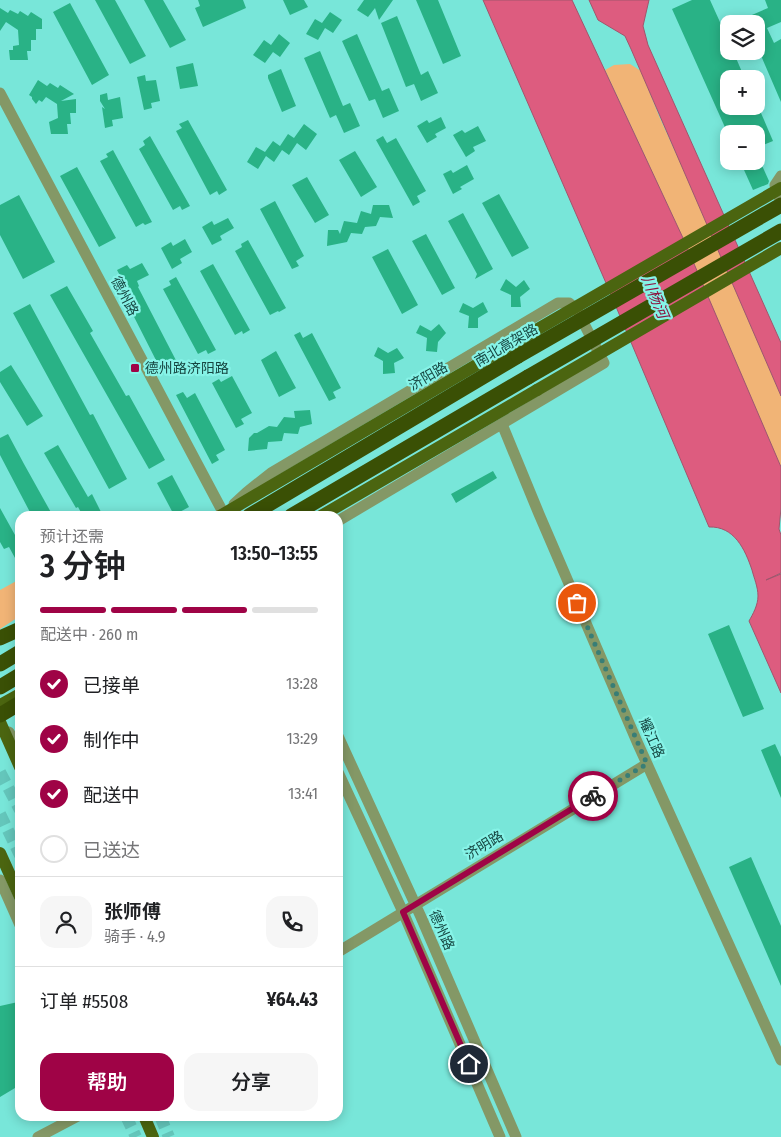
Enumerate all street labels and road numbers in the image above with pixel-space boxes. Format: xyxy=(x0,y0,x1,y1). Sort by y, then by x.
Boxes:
street label: 德州路 xyxy=(107,274,142,319)
street label: 南北高架路 xyxy=(472,321,541,370)
street label: 济阳路 xyxy=(406,359,451,394)
street label: 耀江路 xyxy=(635,716,668,761)
street label: 济明路 xyxy=(462,827,507,864)
street label: 德州路 xyxy=(425,908,458,953)

